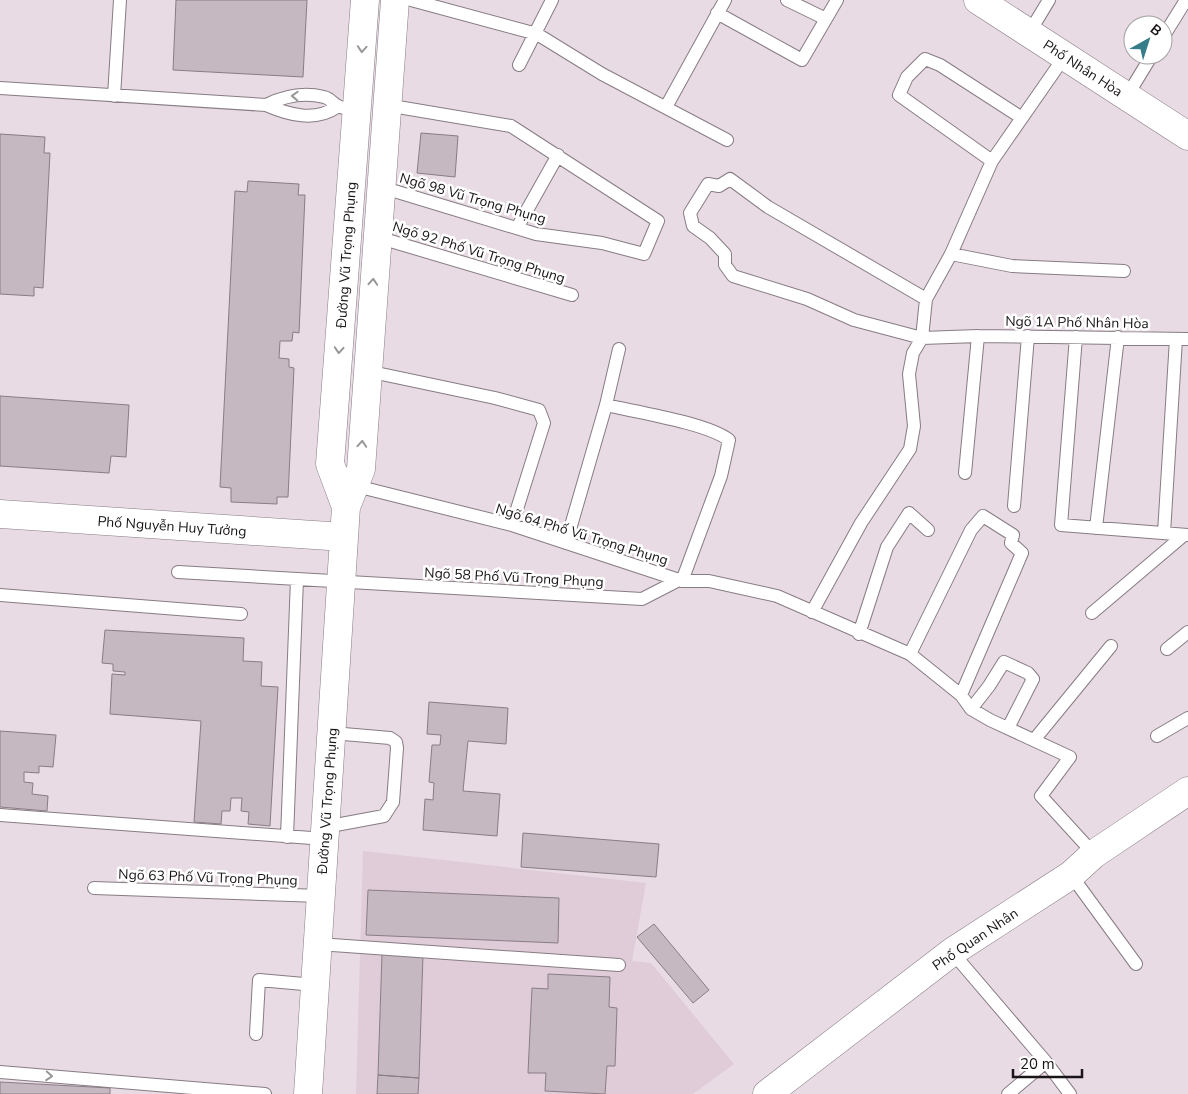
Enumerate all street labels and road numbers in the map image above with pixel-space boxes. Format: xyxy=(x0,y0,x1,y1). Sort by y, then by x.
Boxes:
street label: Phố Nhân Hòa xyxy=(1039,36,1126,101)
street label: Ngõ 98 Vũ Trọng Phụng xyxy=(397,168,548,228)
street label: Đường Vũ Trọng Phụng xyxy=(332,181,361,330)
street label: Ngõ 92 Phố Vũ Trọng Phụng xyxy=(390,217,568,288)
street label: Ngõ 1A Phố Nhân Hòa xyxy=(1005,312,1149,333)
street label: Ngõ 64 Phố Vũ Trọng Phụng xyxy=(493,499,671,570)
street label: Phố Nguyễn Huy Tưởng xyxy=(97,512,247,541)
street label: Ngõ 58 Phố Vũ Trọng Phụng xyxy=(424,563,604,592)
street label: Đường Vũ Trọng Phụng xyxy=(313,727,342,876)
street label: Ngõ 63 Phố Vũ Trọng Phụng xyxy=(118,865,298,890)
street label: Phố Quan Nhân xyxy=(929,904,1022,975)

